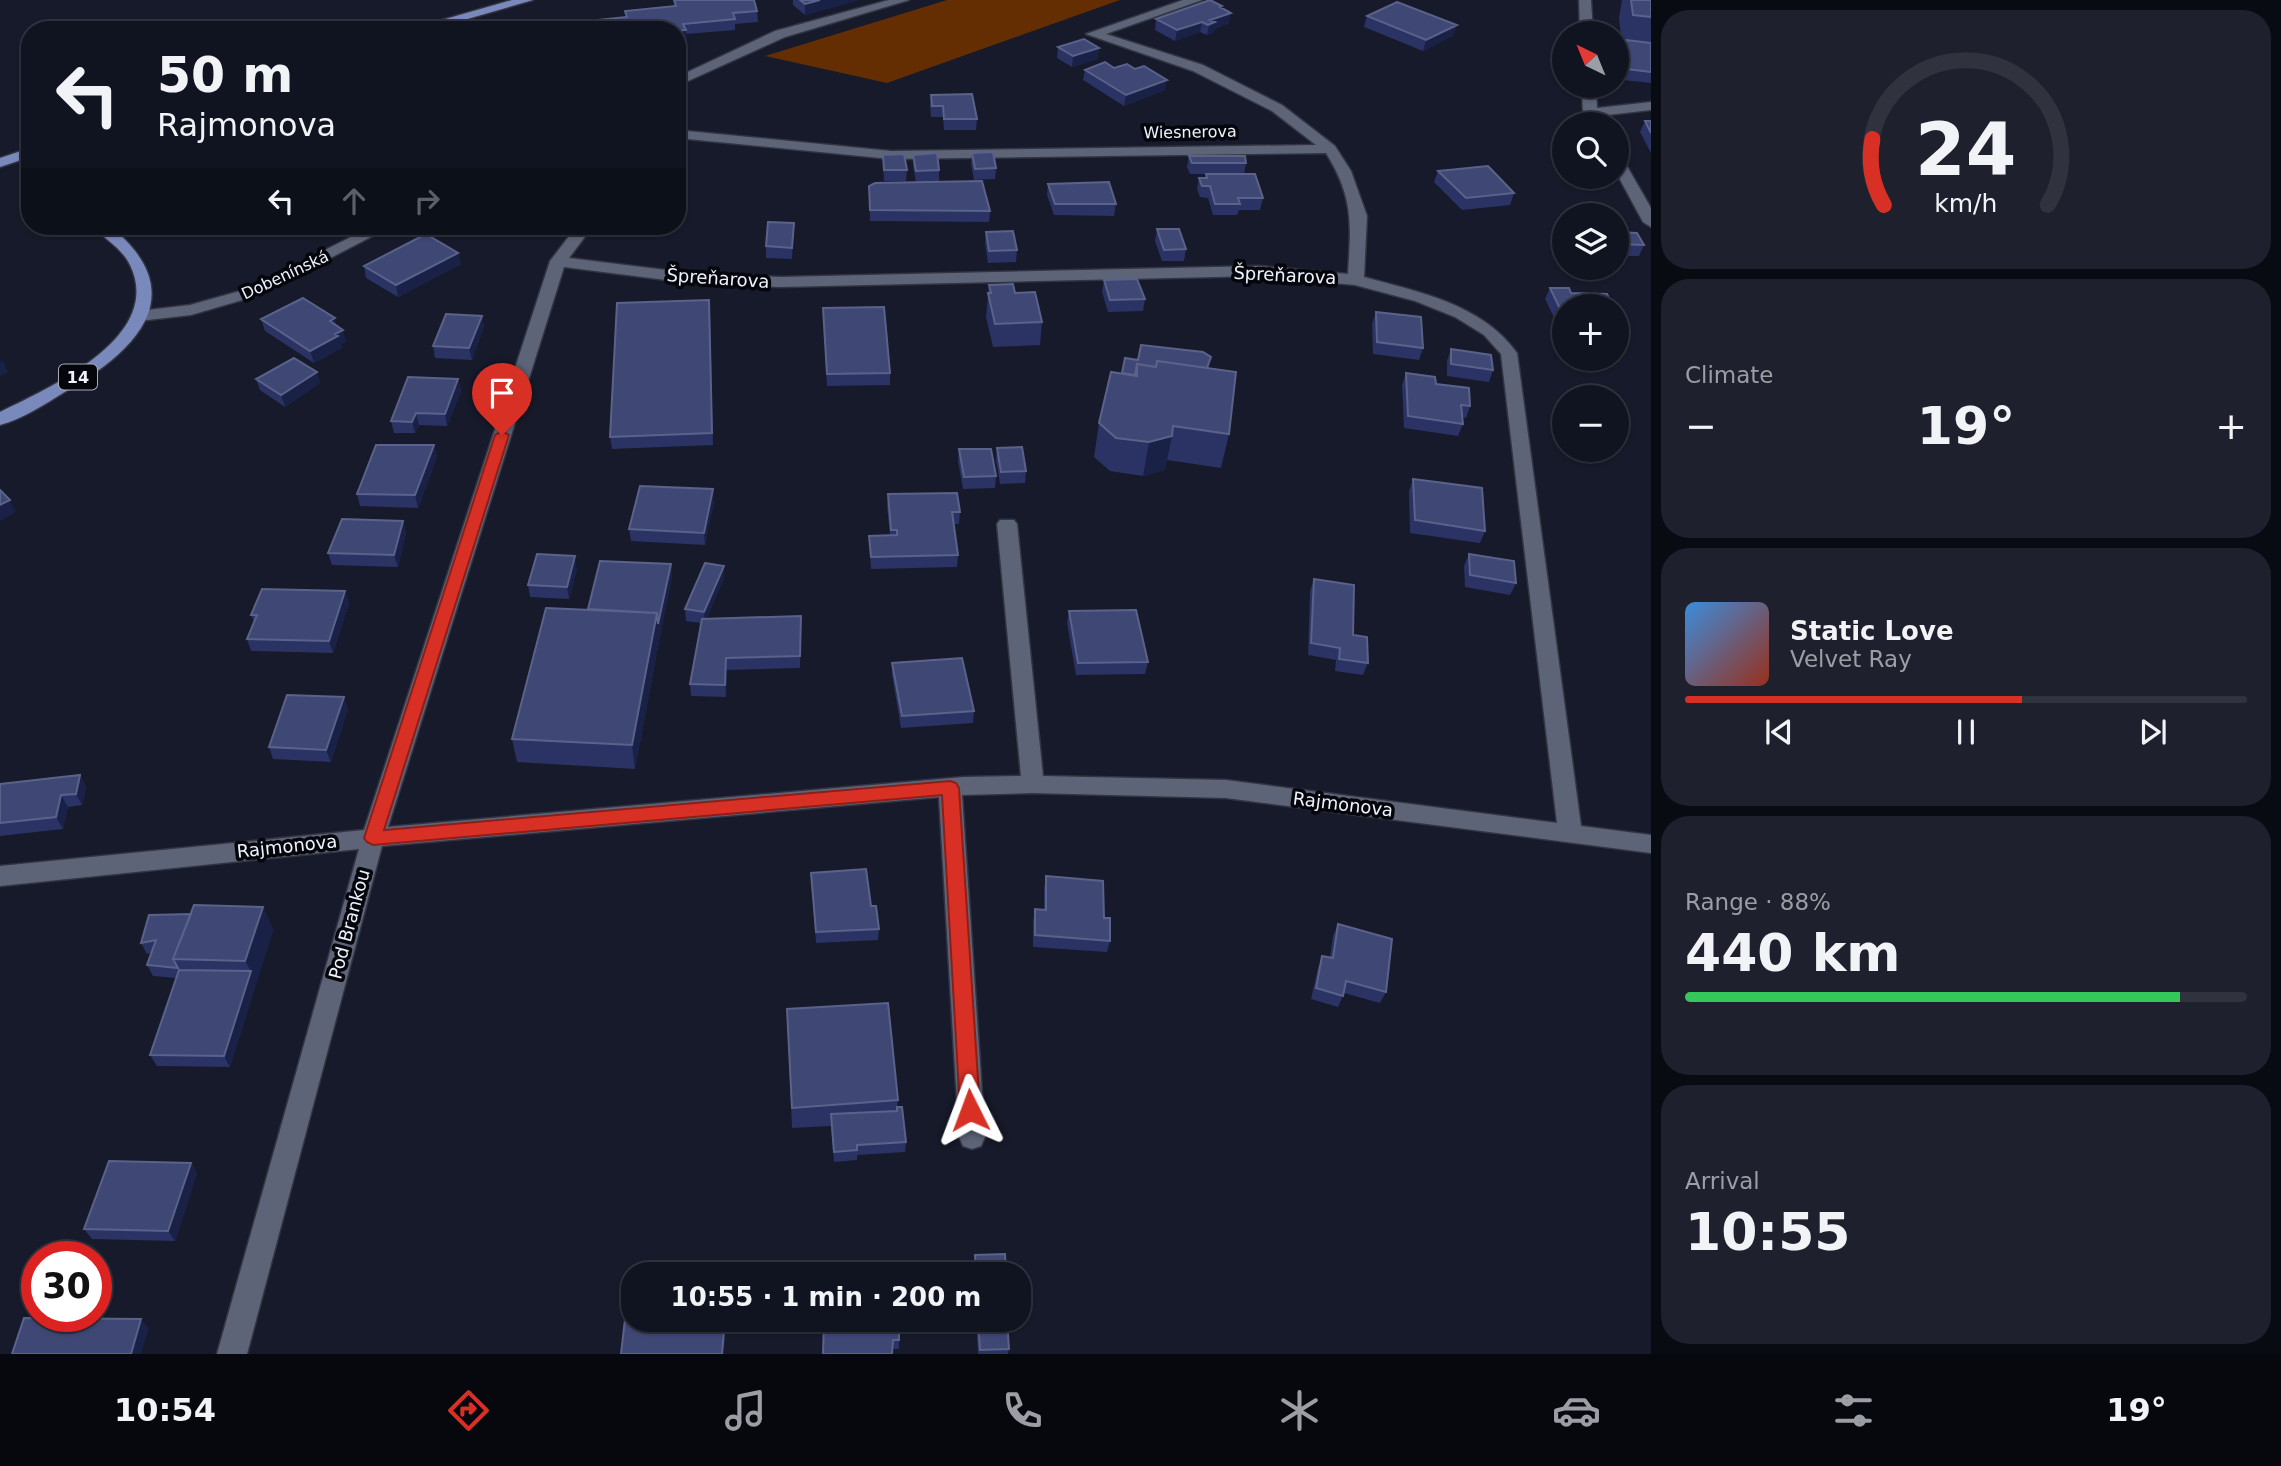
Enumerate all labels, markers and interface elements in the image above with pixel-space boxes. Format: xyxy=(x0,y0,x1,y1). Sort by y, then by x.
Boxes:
north arrow xyxy=(1552,21,1629,98)
map controls xyxy=(1552,21,1629,462)
text: 50 m xyxy=(157,47,293,104)
icon: left xyxy=(42,49,133,140)
text: Rajmonova xyxy=(157,106,336,144)
text: 24 xyxy=(1915,108,2017,193)
button: search xyxy=(1552,112,1629,189)
street label: Wiesnerova xyxy=(1143,122,1237,142)
icon: left xyxy=(262,182,300,220)
icon: ahead xyxy=(335,182,373,220)
icon: right xyxy=(408,182,446,220)
text: km/h xyxy=(1934,189,1998,218)
button: layers xyxy=(1552,203,1629,280)
street label: Dobenínská xyxy=(238,247,332,303)
street label: Špreňarova xyxy=(1233,262,1337,288)
street label: Špreňarova xyxy=(666,264,770,292)
button: + xyxy=(1552,294,1629,371)
text: Climate xyxy=(1685,362,1774,388)
pin xyxy=(472,363,532,435)
road number: 14 xyxy=(59,364,97,390)
icon: arrive xyxy=(483,374,521,412)
button: − xyxy=(1552,385,1629,462)
text: 19° xyxy=(1917,396,2015,456)
text: − xyxy=(1685,404,1717,448)
text: + xyxy=(2215,404,2247,448)
text: Static Love xyxy=(1790,616,1954,646)
text: Velvet Ray xyxy=(1790,646,1912,672)
icon: previous xyxy=(1760,713,1798,751)
icon: pause xyxy=(1947,713,1985,751)
icon: next xyxy=(2134,713,2172,751)
street label: Rajmonova xyxy=(1292,787,1394,821)
street label: Rajmonova xyxy=(236,830,338,862)
street label: Pod Brankou xyxy=(324,867,374,981)
text: Range · 88% xyxy=(1685,889,1831,915)
text: 440 km xyxy=(1685,923,1900,983)
position arrow xyxy=(933,1073,1007,1147)
text: Arrival xyxy=(1685,1168,1760,1194)
text: 10:55 xyxy=(1685,1202,1851,1262)
speed limit sign: 30 xyxy=(21,1241,112,1332)
text: 10:55 · 1 min · 200 m xyxy=(671,1282,981,1312)
icon: directions xyxy=(444,1386,493,1435)
icon: music xyxy=(721,1386,770,1435)
icon: phone xyxy=(998,1386,1047,1435)
icon: climate xyxy=(1275,1386,1324,1435)
icon: car xyxy=(1552,1386,1601,1435)
icon: filters xyxy=(1829,1386,1878,1435)
text: 10:54 xyxy=(114,1391,216,1429)
text: 19° xyxy=(2106,1391,2167,1429)

